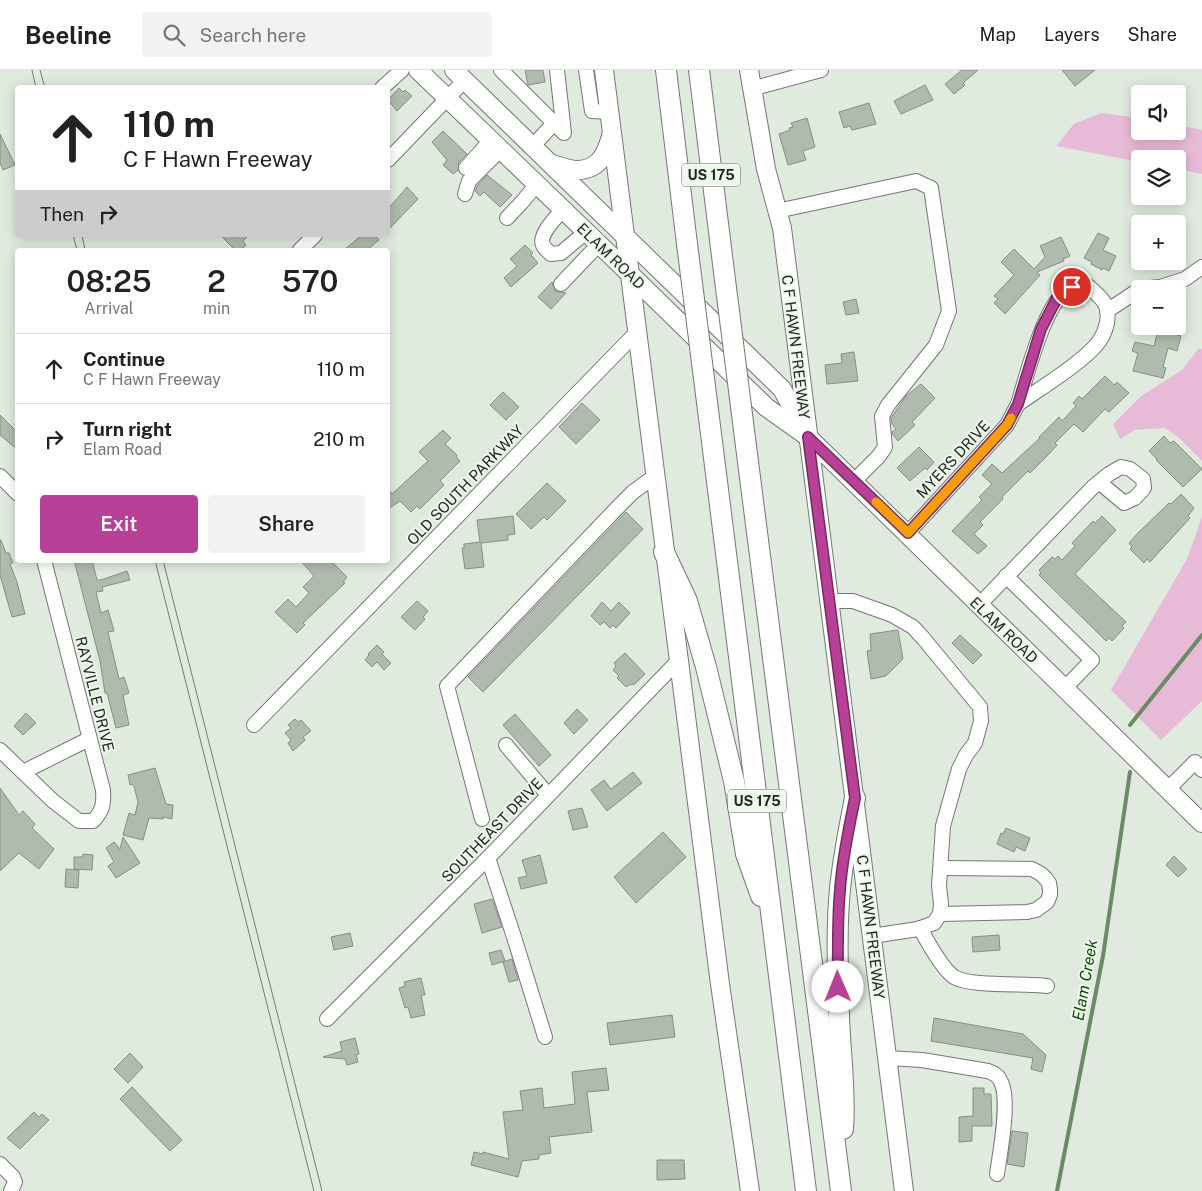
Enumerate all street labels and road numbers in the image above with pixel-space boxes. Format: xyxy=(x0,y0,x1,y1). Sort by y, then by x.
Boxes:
road number: US 175 xyxy=(682,164,740,186)
street label: ELAM ROAD xyxy=(574,220,648,292)
street label: C F HAWN FREEWAY xyxy=(779,274,813,420)
street label: MYERS DRIVE xyxy=(913,417,993,501)
street label: OLD SOUTH PARKWAY xyxy=(403,422,527,548)
street label: ELAM ROAD xyxy=(967,594,1041,666)
street label: RAYVILLE DRIVE xyxy=(72,635,118,753)
street label: SOUTHEAST DRIVE xyxy=(438,775,546,885)
road number: US 175 xyxy=(728,789,786,812)
street label: C F HAWN FREEWAY xyxy=(854,854,888,1000)

